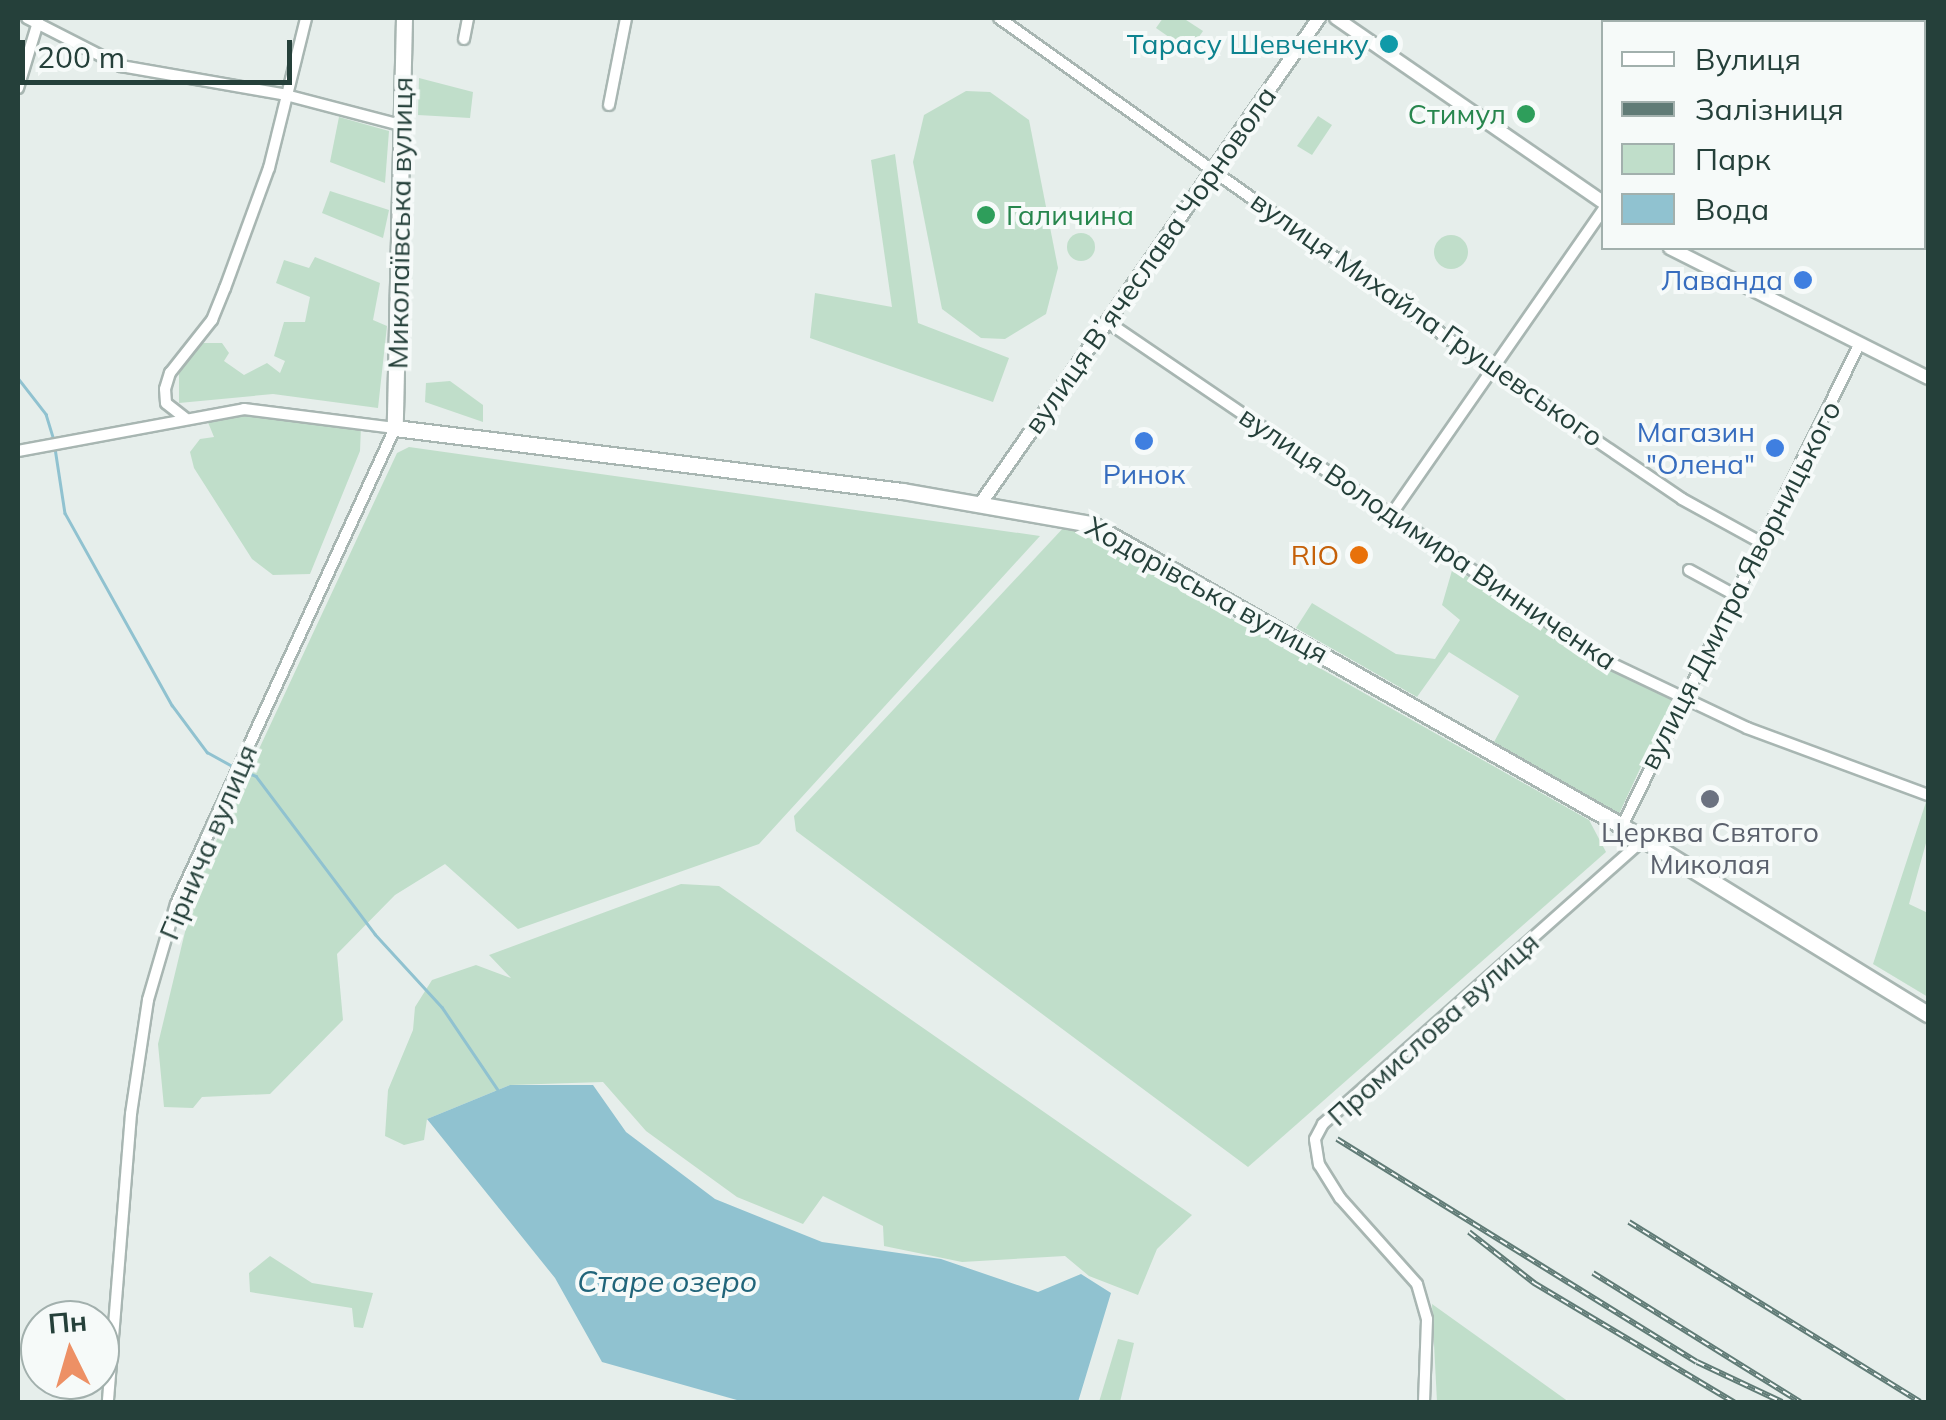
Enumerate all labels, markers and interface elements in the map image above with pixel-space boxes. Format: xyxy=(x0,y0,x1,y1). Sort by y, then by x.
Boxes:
scale bar xyxy=(25,20,298,82)
legend xyxy=(1601,20,1926,250)
place label: Тарасу Шевченку xyxy=(1127,27,1369,61)
marker: Тарасу Шевченку xyxy=(1378,33,1400,55)
text: 200 m xyxy=(37,38,125,76)
text: Вулиця xyxy=(1695,40,1801,78)
street label: Миколаївська вулиця xyxy=(381,77,419,369)
street label: вулиця Вʼячеслава Чорновола xyxy=(1017,80,1283,440)
text: Залізниця xyxy=(1695,90,1844,128)
place label: Стимул xyxy=(1408,97,1506,131)
marker: Стимул xyxy=(1515,103,1537,125)
text: Парк xyxy=(1695,140,1771,178)
street label: вулиця Михайла Грушевського xyxy=(1244,184,1610,454)
text: Вода xyxy=(1695,190,1769,228)
place label: Галичина xyxy=(1006,198,1134,232)
marker: Галичина xyxy=(975,204,997,226)
place label: Лаванда xyxy=(1661,263,1783,297)
marker: Лаванда xyxy=(1792,269,1814,291)
street label: вулиця Дмитра Яворницького xyxy=(1632,395,1848,775)
street label: вулиця Володимира Винниченка xyxy=(1233,399,1623,677)
place label: Магазин "Олена" xyxy=(1637,415,1755,481)
marker: Ринок xyxy=(1133,430,1155,452)
marker: Магазин "Олена" xyxy=(1764,437,1786,459)
place label: Ринок xyxy=(1103,457,1185,491)
street label: Ходорівська вулиця xyxy=(1080,509,1334,671)
place label: RIO xyxy=(1291,538,1339,572)
marker: RIO xyxy=(1348,544,1370,566)
street label: Гірнича вулиця xyxy=(152,739,264,945)
marker: Церква Святого Миколая xyxy=(1699,788,1721,810)
place label: Церква Святого Миколая xyxy=(1601,815,1819,881)
street label: Промислова вулиця xyxy=(1320,925,1546,1133)
water label: Старе озеро xyxy=(577,1263,757,1299)
north arrow xyxy=(20,1300,120,1400)
text: Пн xyxy=(47,1302,88,1341)

